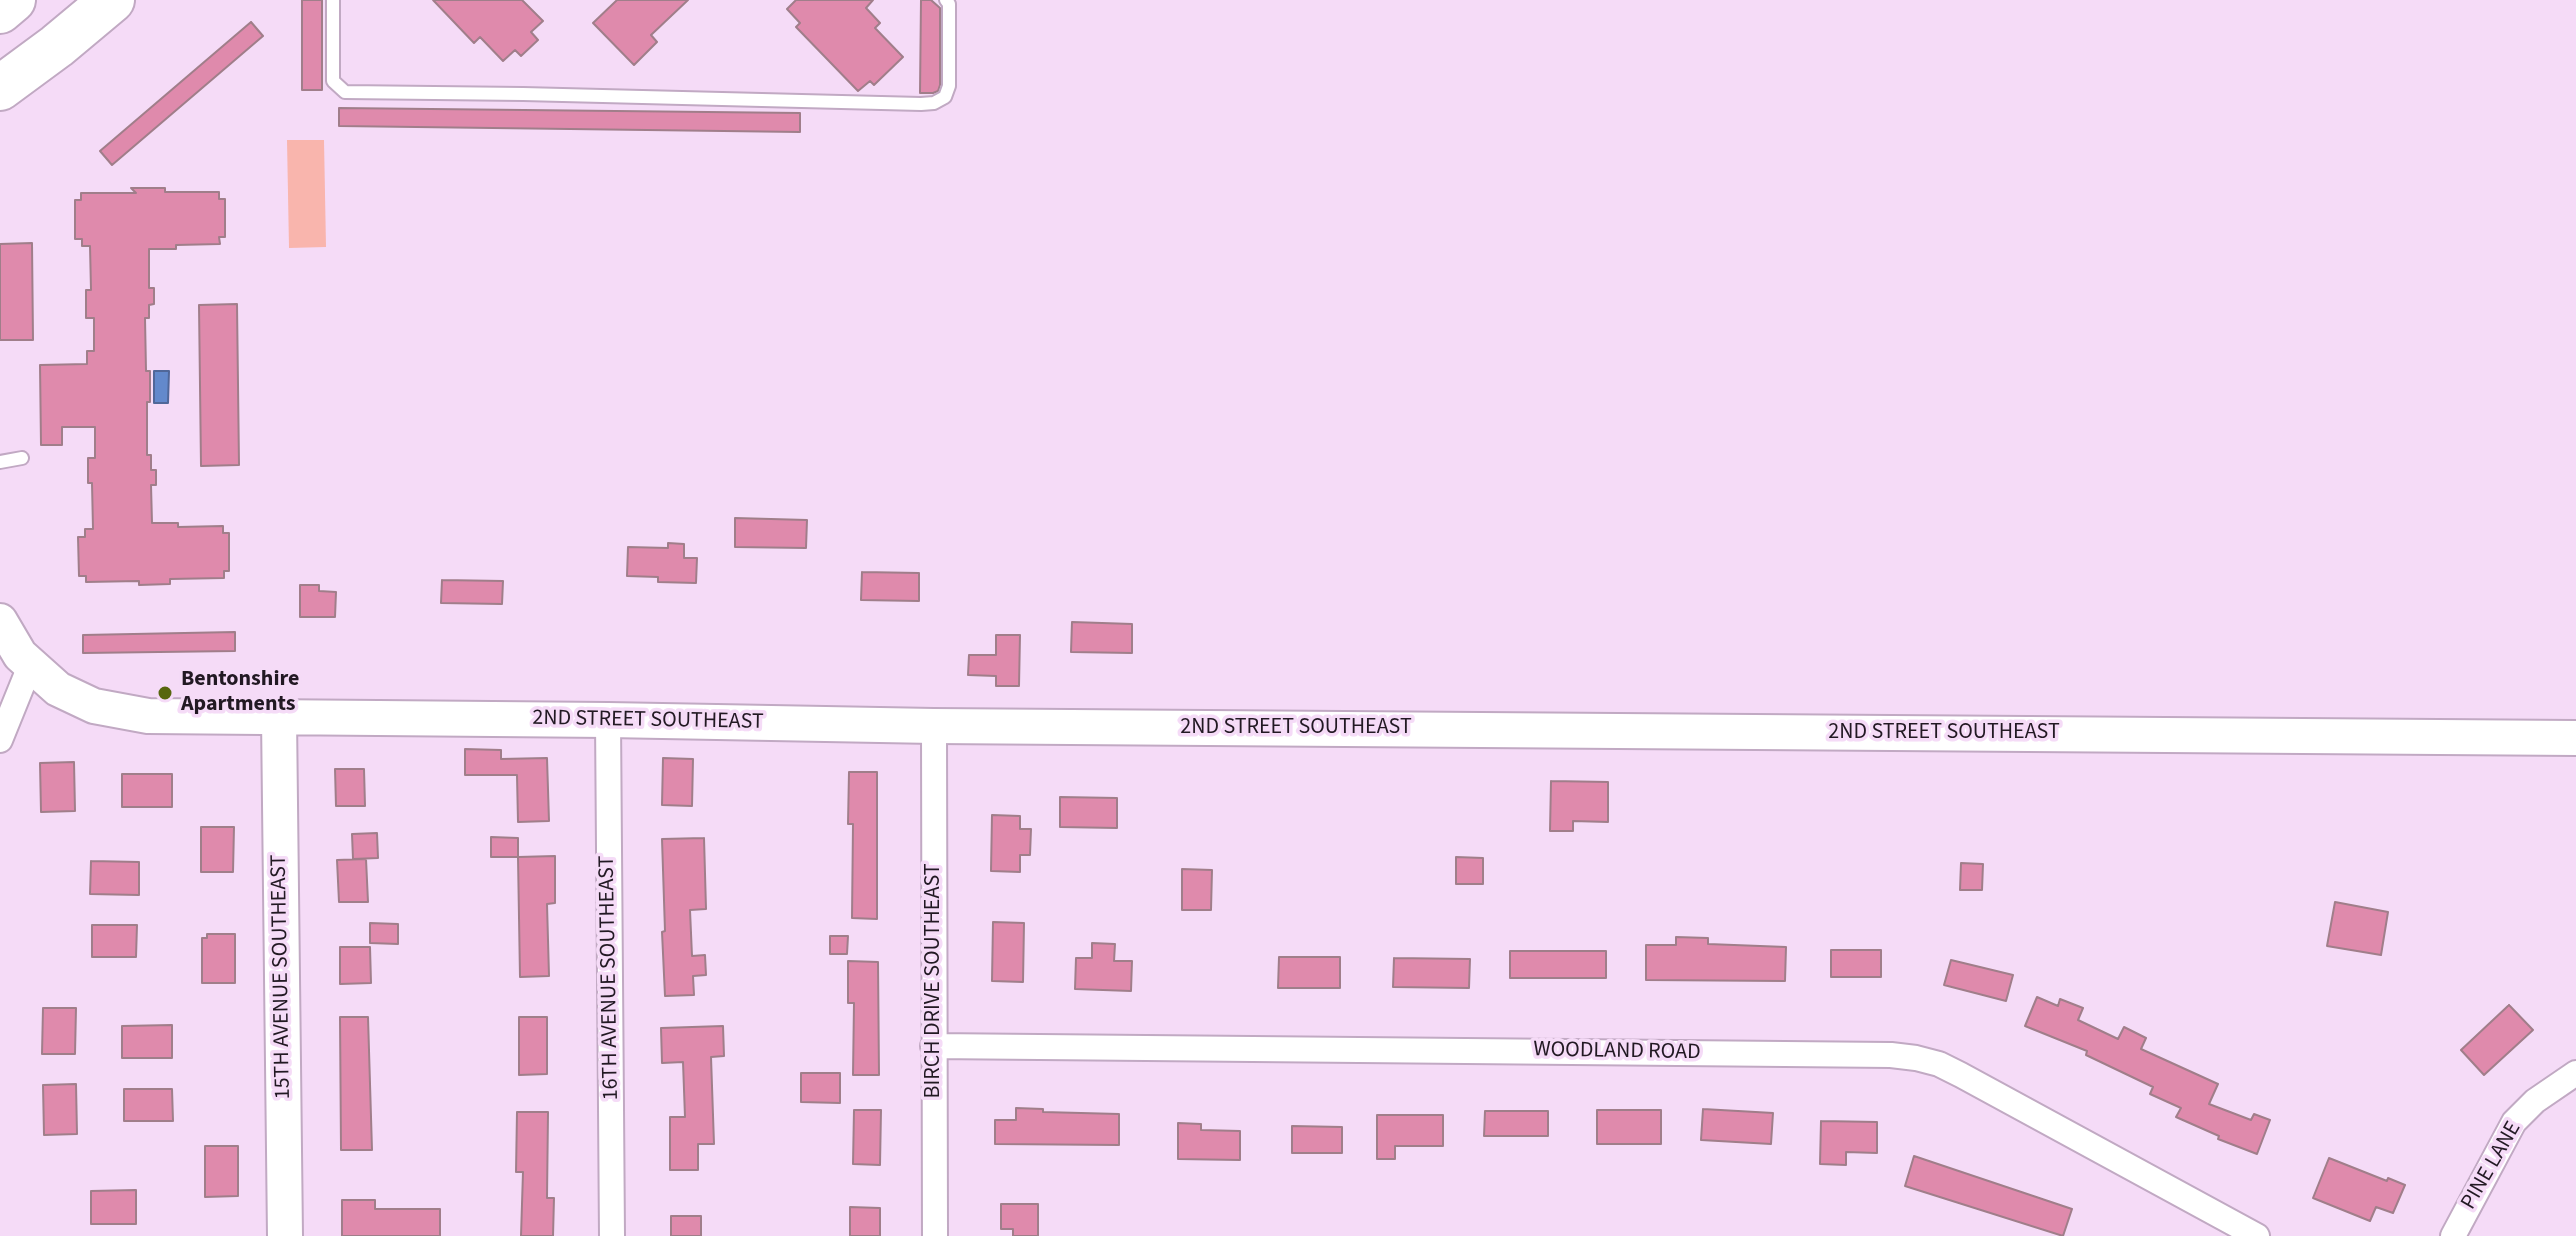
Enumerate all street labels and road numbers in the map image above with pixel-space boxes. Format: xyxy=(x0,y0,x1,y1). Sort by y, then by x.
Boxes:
street label: 2ND STREET SOUTHEAST xyxy=(532,706,764,736)
street label: 2ND STREET SOUTHEAST xyxy=(1180,715,1412,741)
street label: 2ND STREET SOUTHEAST xyxy=(1828,720,2060,746)
street label: 15TH AVENUE SOUTHEAST xyxy=(267,854,297,1100)
street label: 16TH AVENUE SOUTHEAST xyxy=(595,855,625,1101)
street label: BIRCH DRIVE SOUTHEAST xyxy=(921,863,947,1099)
street label: WOODLAND ROAD xyxy=(1533,1037,1701,1067)
street label: PINE LANE xyxy=(2456,1117,2528,1215)

